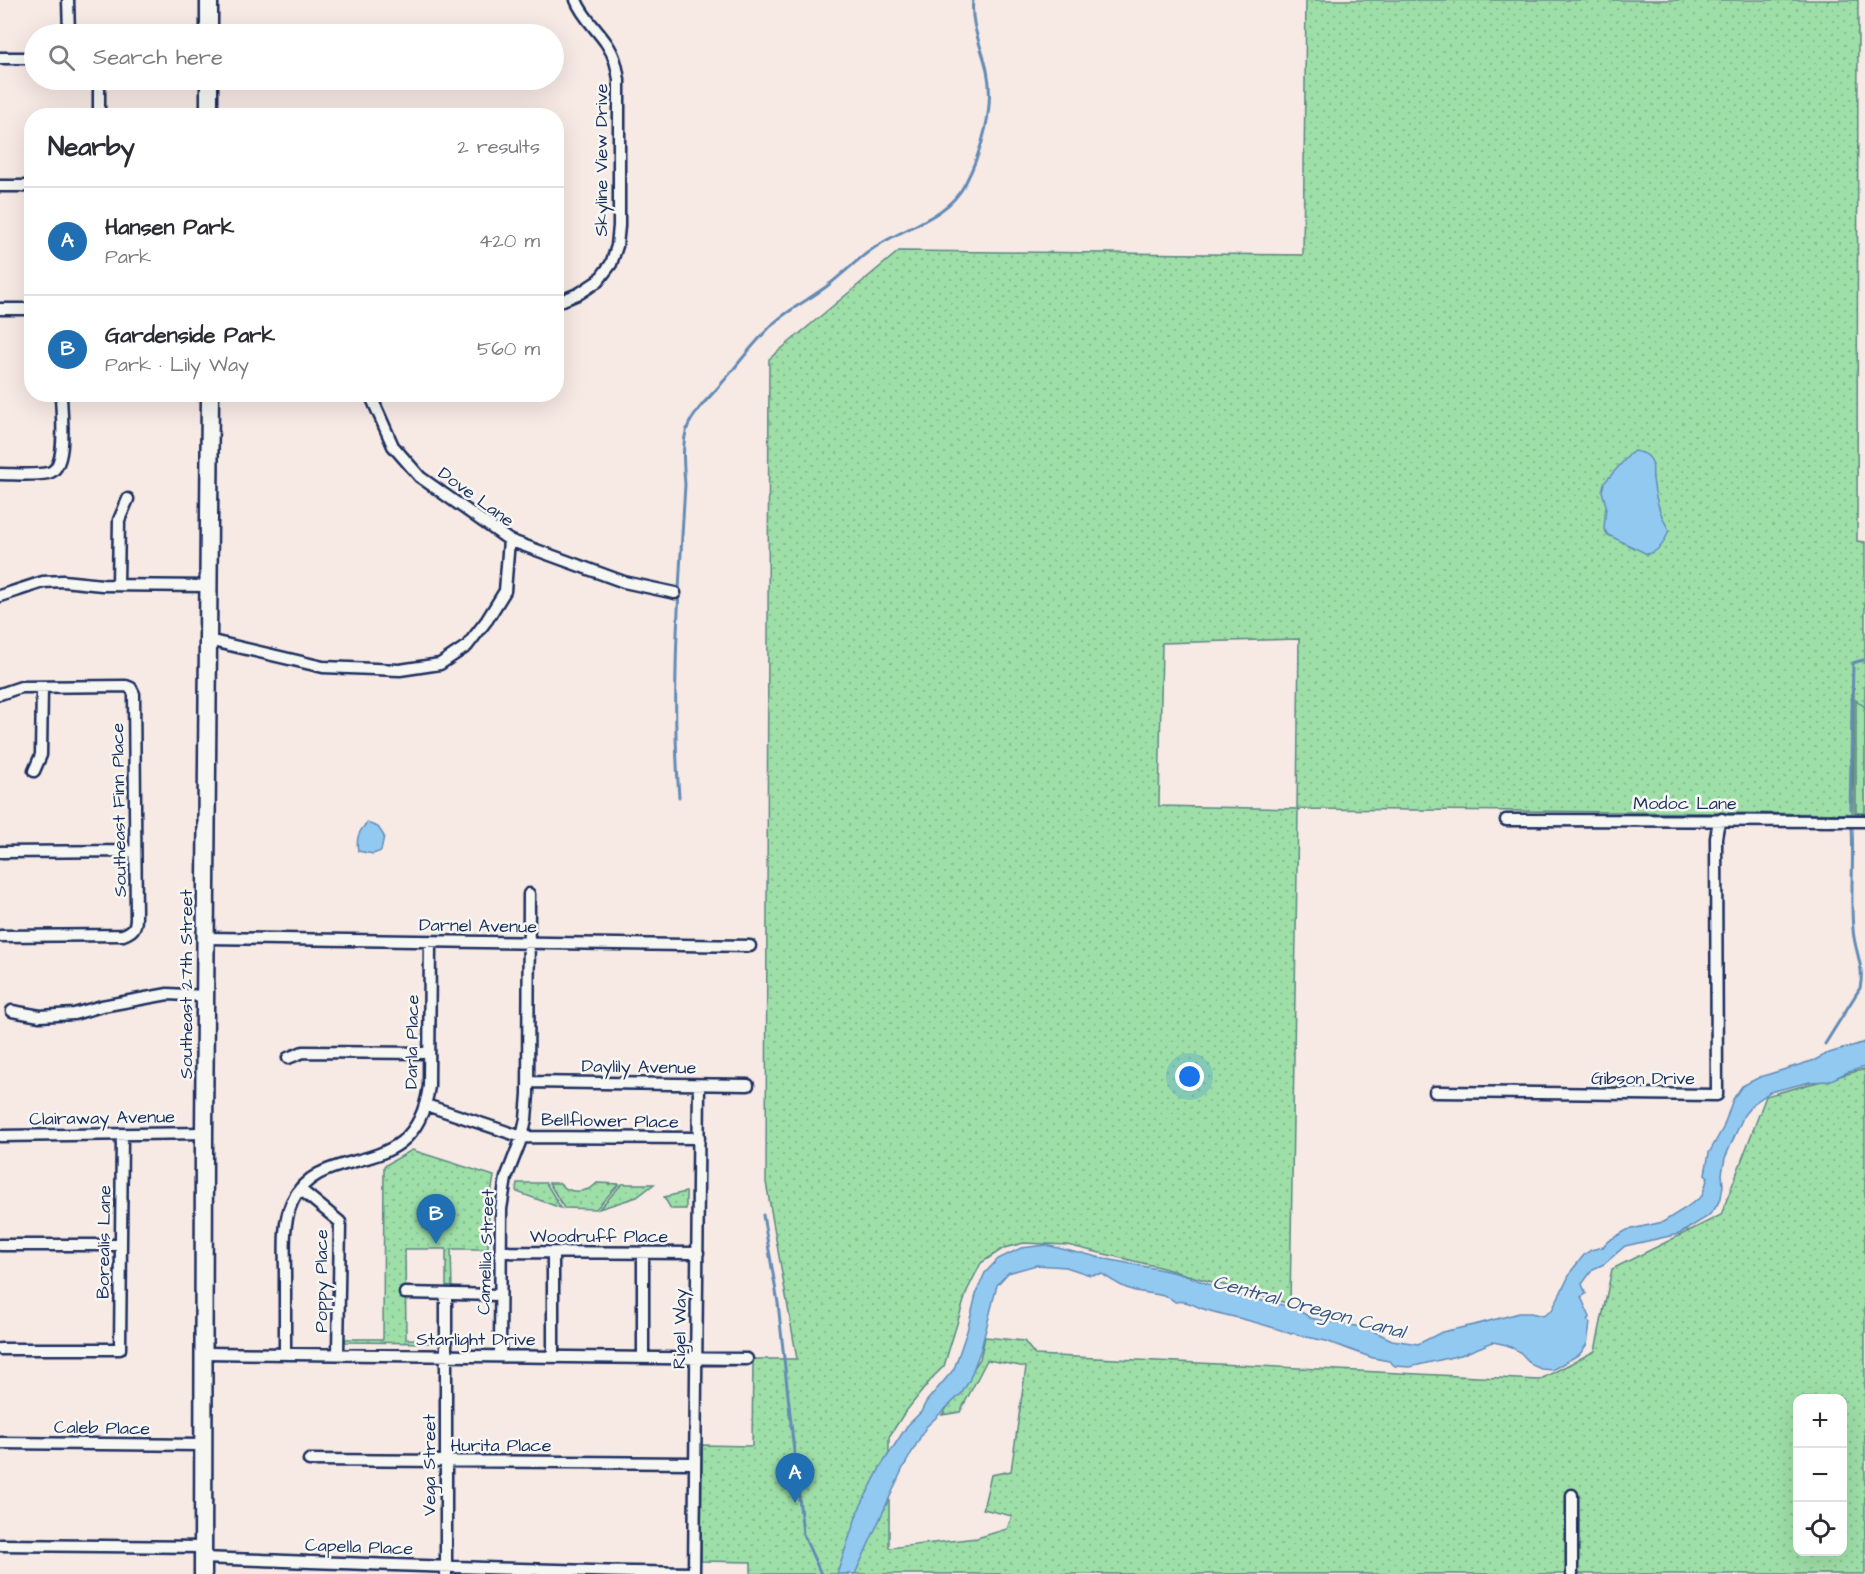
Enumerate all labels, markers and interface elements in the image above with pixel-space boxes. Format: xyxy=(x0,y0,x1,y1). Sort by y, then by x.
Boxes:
search box xyxy=(24,24,564,90)
icon: search xyxy=(45,41,78,74)
text: Search here xyxy=(93,42,223,73)
street label: Skyline View Drive xyxy=(589,83,615,236)
text: Nearby xyxy=(48,129,135,165)
text: 2 results xyxy=(457,133,540,161)
text: Hansen Park xyxy=(105,212,234,243)
text: A xyxy=(61,227,74,255)
text: 420 m xyxy=(479,227,540,255)
text: Park xyxy=(105,243,151,271)
text: Gardenside Park xyxy=(105,320,275,351)
text: B xyxy=(60,335,75,363)
text: 560 m xyxy=(477,335,540,363)
text: Park · Lily Way xyxy=(105,351,249,379)
street label: Dove Lane xyxy=(433,461,519,533)
street label: Southeast Finn Place xyxy=(105,722,133,897)
street label: Modoc Lane xyxy=(1633,791,1737,816)
street label: Southeast 27th Street xyxy=(174,888,199,1079)
street label: Darnel Avenue xyxy=(419,912,537,940)
street label: Darla Place xyxy=(399,994,425,1089)
street label: Daylily Avenue xyxy=(581,1054,697,1082)
your location xyxy=(1175,1062,1204,1091)
street label: Gibson Drive xyxy=(1591,1066,1695,1091)
street label: Clairaway Avenue xyxy=(29,1104,175,1133)
street label: Bellflower Place xyxy=(541,1107,679,1135)
street label: Borealis Lane xyxy=(91,1185,117,1299)
street label: Camellia Street xyxy=(471,1188,501,1315)
pin: B xyxy=(416,1194,456,1244)
street label: Woodruff Place xyxy=(530,1224,669,1249)
street label: Poppy Place xyxy=(309,1229,335,1333)
water label: Central Oregon Canal xyxy=(1210,1268,1411,1348)
street label: Rigel Way xyxy=(667,1288,694,1370)
street label: Starlight Drive xyxy=(416,1327,536,1353)
map controls xyxy=(1793,1394,1847,1556)
button: + xyxy=(1793,1394,1847,1448)
street label: Vega Street xyxy=(417,1413,443,1516)
street label: Caleb Place xyxy=(54,1415,151,1441)
street label: Hurita Place xyxy=(451,1433,552,1458)
button: − xyxy=(1793,1448,1847,1502)
pin: A xyxy=(776,1454,814,1503)
button: locate xyxy=(1793,1502,1847,1556)
street label: Capella Place xyxy=(304,1533,414,1561)

